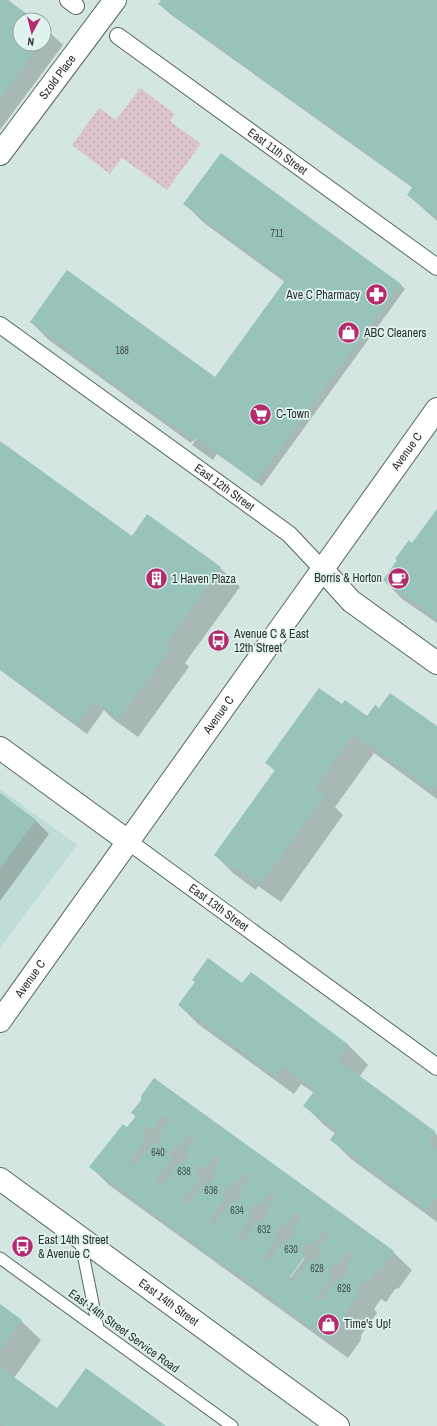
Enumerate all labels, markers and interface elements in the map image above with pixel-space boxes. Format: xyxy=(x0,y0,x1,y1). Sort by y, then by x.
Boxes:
north arrow xyxy=(12,12,52,52)
text: N xyxy=(27,35,35,49)
street label: Szold Place xyxy=(35,51,79,103)
street label: East 11th Street xyxy=(244,125,311,179)
house number: 711 xyxy=(270,227,284,240)
pharmacy icon: Ave C Pharmacy xyxy=(363,282,389,308)
place label: Ave C Pharmacy xyxy=(285,287,360,303)
shop icon: ABC Cleaners xyxy=(336,320,362,346)
place label: ABC Cleaners xyxy=(363,325,426,341)
house number: 188 xyxy=(115,344,129,357)
supermarket icon: C-Town xyxy=(247,401,273,427)
place label: C-Town xyxy=(276,406,309,422)
street label: Avenue C xyxy=(387,429,426,474)
street label: East 12th Street xyxy=(191,460,258,515)
cafe icon: Borris & Horton xyxy=(385,565,411,591)
building icon: 1 Haven Plaza xyxy=(144,566,170,592)
place label: Borris & Horton xyxy=(314,570,382,586)
place label: 1 Haven Plaza xyxy=(172,571,237,587)
place label: Avenue C & East 12th Street xyxy=(233,626,309,656)
bus stop icon: Avenue C & East 12th Street xyxy=(205,628,231,654)
street label: Avenue C xyxy=(199,693,238,738)
street label: East 13th Street xyxy=(185,880,252,935)
street label: Avenue C xyxy=(11,956,49,1002)
house number: 640 xyxy=(151,1146,165,1159)
house number: 638 xyxy=(177,1165,191,1178)
house number: 636 xyxy=(204,1184,218,1197)
house number: 634 xyxy=(230,1204,244,1217)
house number: 632 xyxy=(257,1223,271,1236)
place label: East 14th Street & Avenue C xyxy=(38,1232,109,1262)
bus stop icon: East 14th Street & Avenue C xyxy=(10,1234,36,1260)
house number: 630 xyxy=(284,1243,298,1256)
house number: 628 xyxy=(310,1262,324,1275)
street label: East 14th Street xyxy=(135,1275,202,1330)
house number: 626 xyxy=(337,1282,351,1295)
street label: East 14th Street Service Road xyxy=(66,1285,182,1377)
shop icon: Time's Up! xyxy=(316,1311,342,1337)
place label: Time's Up! xyxy=(344,1316,391,1332)

